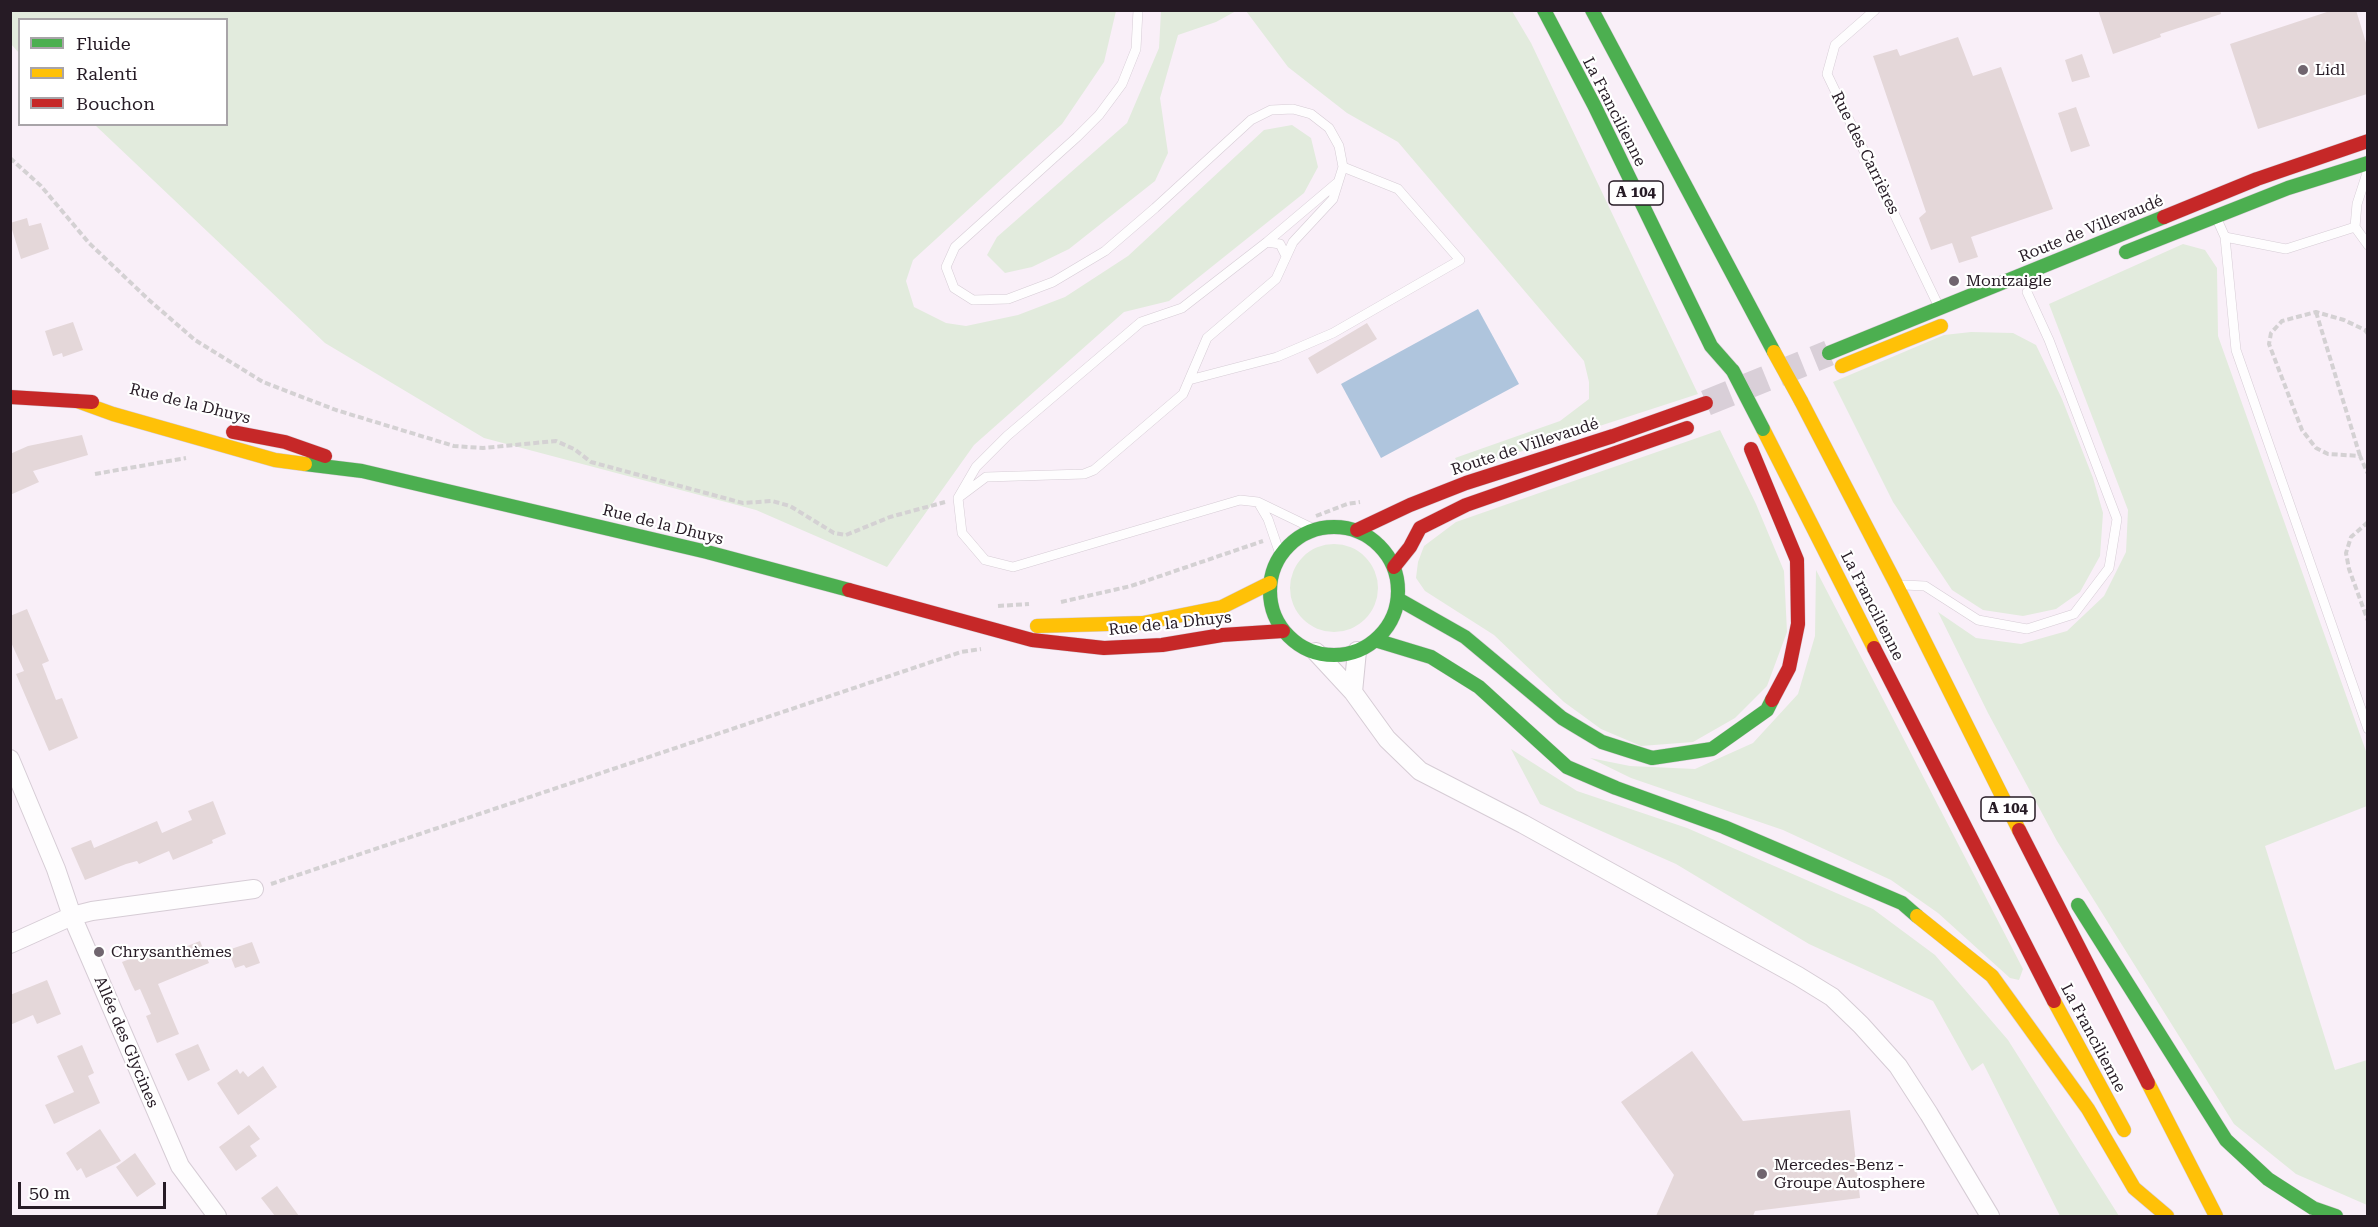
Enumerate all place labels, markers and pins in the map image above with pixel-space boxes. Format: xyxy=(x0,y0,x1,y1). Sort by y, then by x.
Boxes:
place label: Lidl xyxy=(2315,60,2345,80)
marker: Lidl xyxy=(2296,63,2310,77)
place label: Montzaigle xyxy=(1966,271,2051,291)
marker: Montzaigle xyxy=(1947,274,1961,288)
place label: Chrysanthèmes xyxy=(111,942,232,962)
marker: Chrysanthèmes xyxy=(92,945,106,959)
place label: Mercedes-Benz - Groupe Autosphere xyxy=(1774,1155,1925,1193)
marker: Mercedes-Benz - Groupe Autosphere xyxy=(1755,1167,1769,1181)

